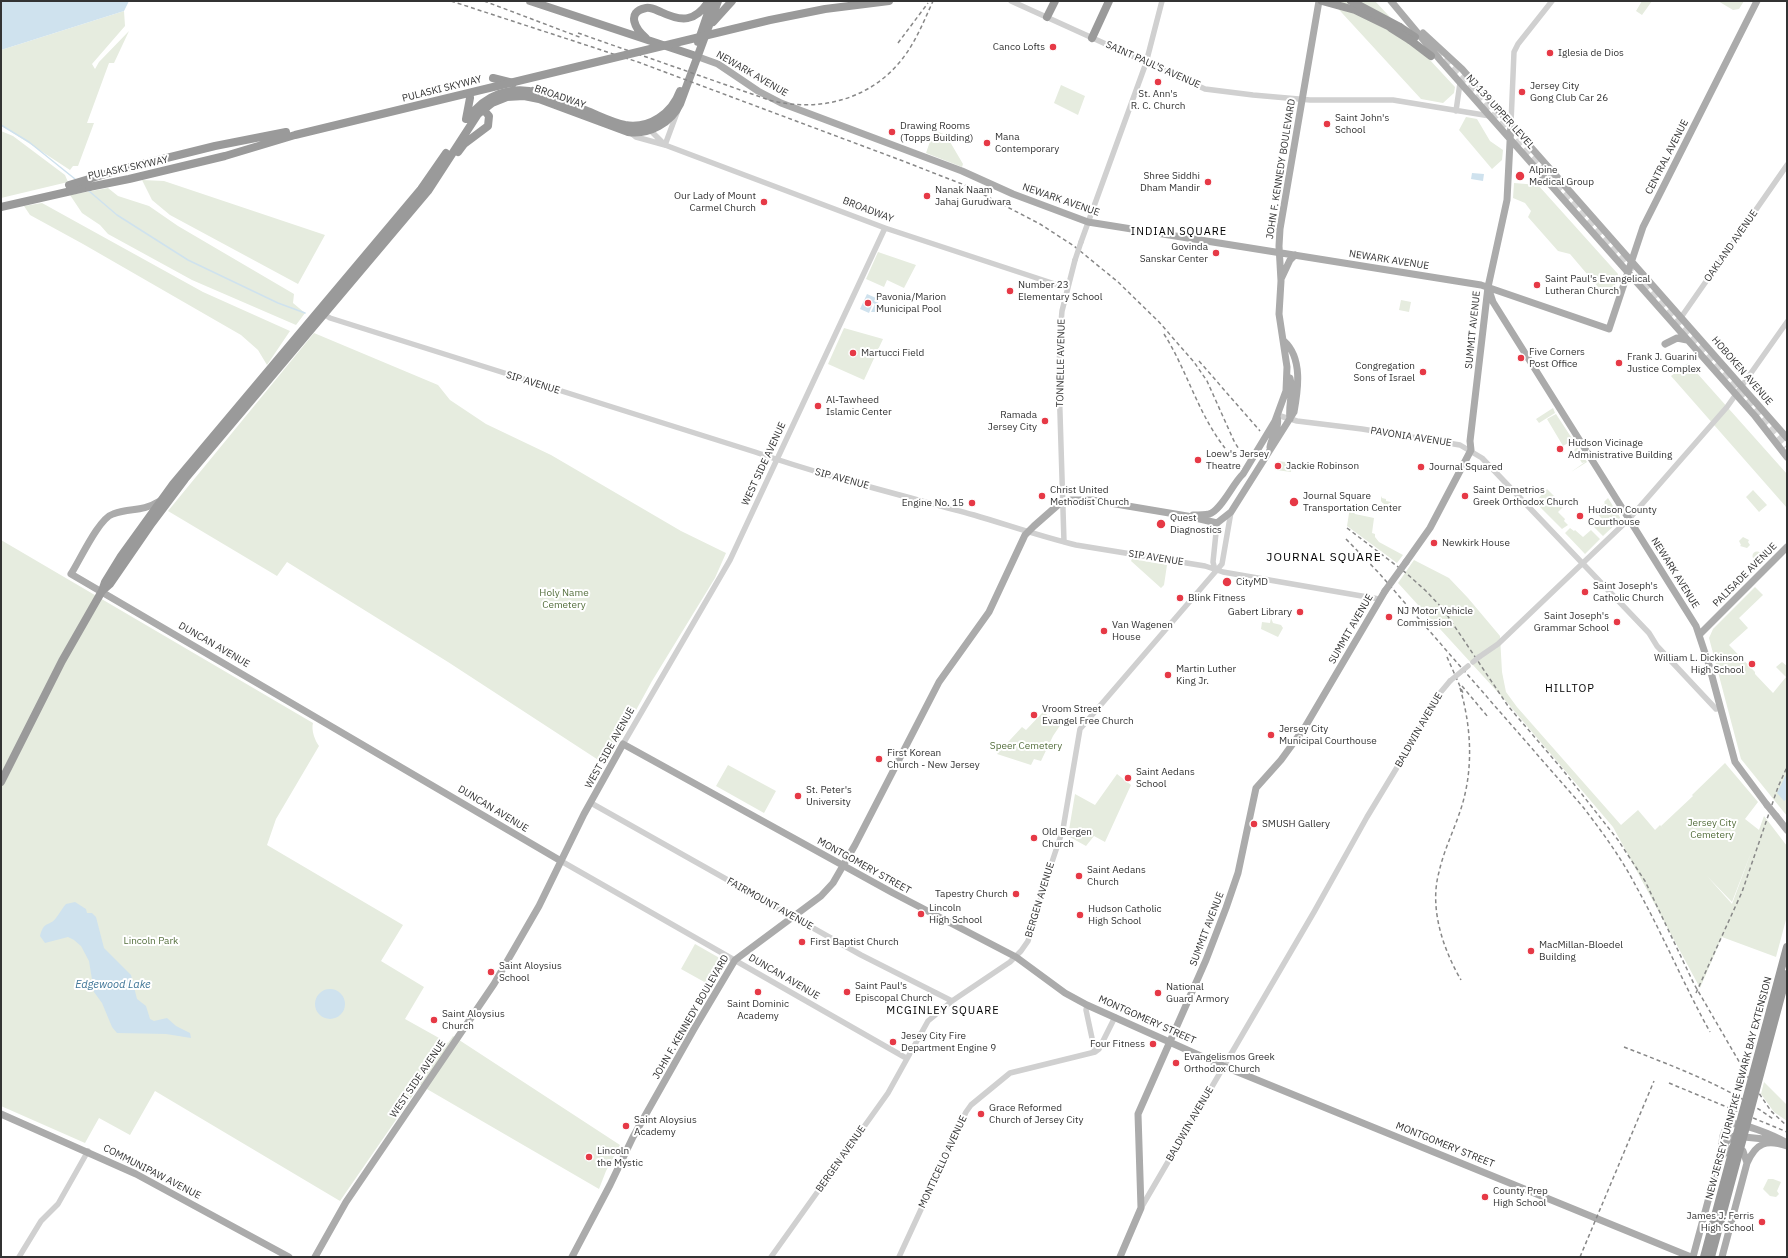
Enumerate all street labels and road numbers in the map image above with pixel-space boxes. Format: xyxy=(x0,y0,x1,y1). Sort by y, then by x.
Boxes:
street label: SAINT PAUL'S AVENUE xyxy=(1104,39,1202,91)
street label: NEWARK AVENUE xyxy=(714,49,790,99)
street label: NJ 139 UPPER LEVEL xyxy=(1463,72,1537,152)
street label: PULASKI SKYWAY xyxy=(401,73,483,105)
street label: BROADWAY xyxy=(533,83,587,111)
street label: JOHN F. KENNEDY BOULEVARD xyxy=(1264,98,1298,240)
street label: CENTRAL AVENUE xyxy=(1643,117,1691,197)
street label: PULASKI SKYWAY xyxy=(87,154,169,182)
street label: NEWARK AVENUE xyxy=(1021,181,1101,219)
street label: BROADWAY xyxy=(841,195,895,225)
street label: OAKLAND AVENUE xyxy=(1702,208,1760,284)
street label: NEWARK AVENUE xyxy=(1348,248,1430,272)
street label: SUMMIT AVENUE xyxy=(1463,290,1483,370)
street label: TONNELLE AVENUE xyxy=(1054,319,1068,407)
street label: HOBOKEN AVENUE xyxy=(1709,334,1775,408)
street label: SIP AVENUE xyxy=(505,369,561,397)
street label: WEST SIDE AVENUE xyxy=(739,420,789,508)
street label: PAVONIA AVENUE xyxy=(1370,425,1452,449)
street label: SIP AVENUE xyxy=(813,466,871,492)
street label: NEWARK AVENUE xyxy=(1648,536,1702,610)
street label: PALISADE AVENUE xyxy=(1710,540,1780,610)
street label: SIP AVENUE xyxy=(1127,548,1185,568)
street label: SUMMIT AVENUE xyxy=(1326,592,1376,666)
street label: DUNCAN AVENUE xyxy=(176,620,252,670)
street label: BALDWIN AVENUE xyxy=(1393,690,1445,770)
street label: WEST SIDE AVENUE xyxy=(583,705,637,791)
street label: DUNCAN AVENUE xyxy=(456,783,530,835)
street label: MONTGOMERY STREET xyxy=(815,835,913,897)
street label: BERGEN AVENUE xyxy=(1023,861,1057,939)
street label: FAIRMOUNT AVENUE xyxy=(725,875,815,933)
street label: SUMMIT AVENUE xyxy=(1187,890,1227,968)
street label: DUNCAN AVENUE xyxy=(746,952,822,1002)
street label: JOHN F. KENNEDY BOULEVARD xyxy=(650,953,732,1081)
street label: NEW JERSEY TURNPIKE NEWARK BAY EXTENSION xyxy=(1703,975,1775,1201)
street label: MONTGOMERY STREET xyxy=(1096,993,1198,1047)
street label: WEST SIDE AVENUE xyxy=(388,1038,448,1120)
street label: BALDWIN AVENUE xyxy=(1164,1084,1216,1164)
street label: MONTICELLO AVENUE xyxy=(916,1114,970,1210)
street label: MONTGOMERY STREET xyxy=(1394,1120,1496,1170)
street label: BERGEN AVENUE xyxy=(814,1123,868,1195)
street label: COMMUNIPAW AVENUE xyxy=(101,1142,203,1202)

